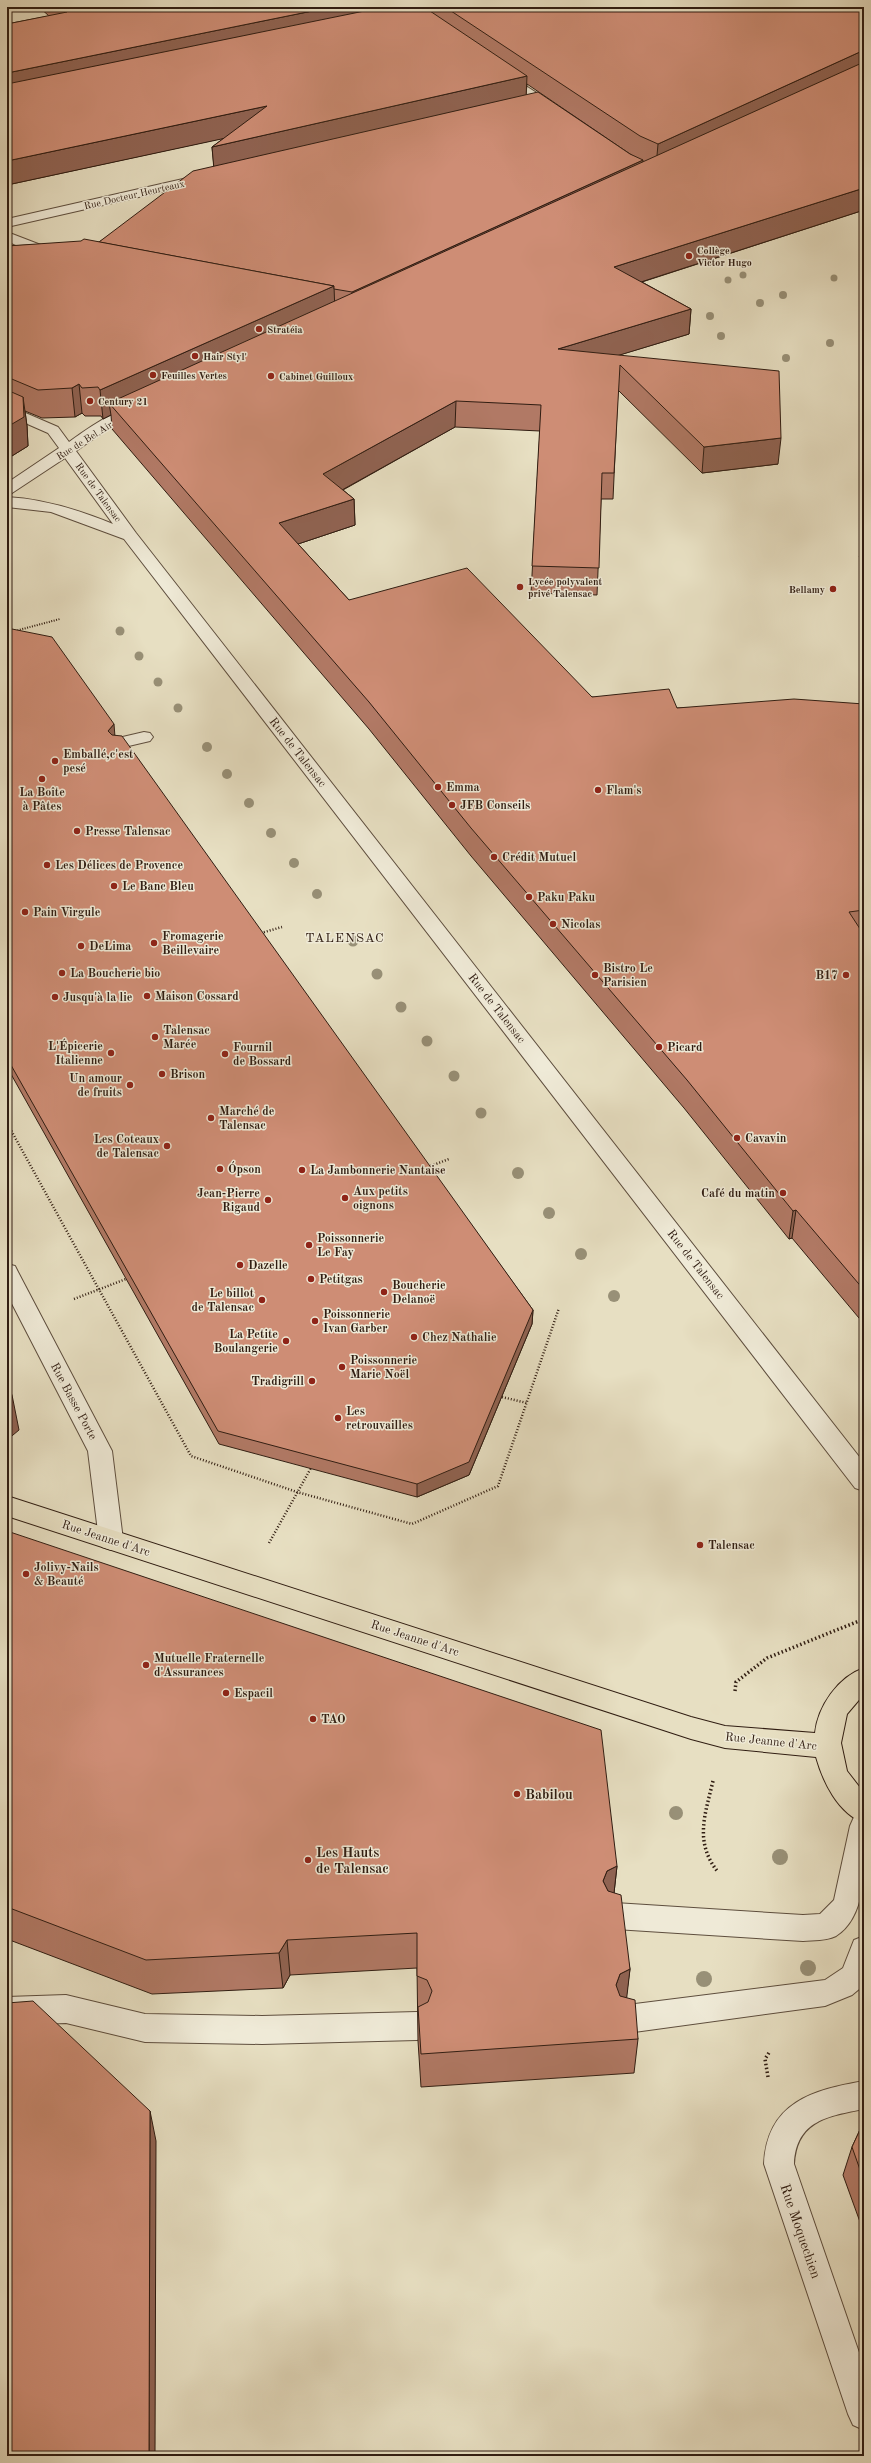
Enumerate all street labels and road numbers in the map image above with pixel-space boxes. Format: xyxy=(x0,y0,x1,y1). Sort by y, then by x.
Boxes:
street label: Rue Docteur Heurteaux xyxy=(83,179,185,211)
street label: Rue de Bel Air xyxy=(55,420,114,462)
street label: Rue de Talensac xyxy=(73,461,123,525)
street label: Rue de Talensac xyxy=(266,716,328,790)
street label: Rue de Talensac xyxy=(465,972,527,1046)
street label: Rue de Talensac xyxy=(664,1228,726,1302)
street label: Rue Basse Porte xyxy=(48,1361,99,1442)
street label: Rue Jeanne d'Arc xyxy=(60,1519,151,1559)
street label: Rue Jeanne d'Arc xyxy=(369,1619,460,1659)
street label: Rue Jeanne d'Arc xyxy=(724,1731,817,1753)
street label: Rue Moquechien xyxy=(777,2182,823,2281)

